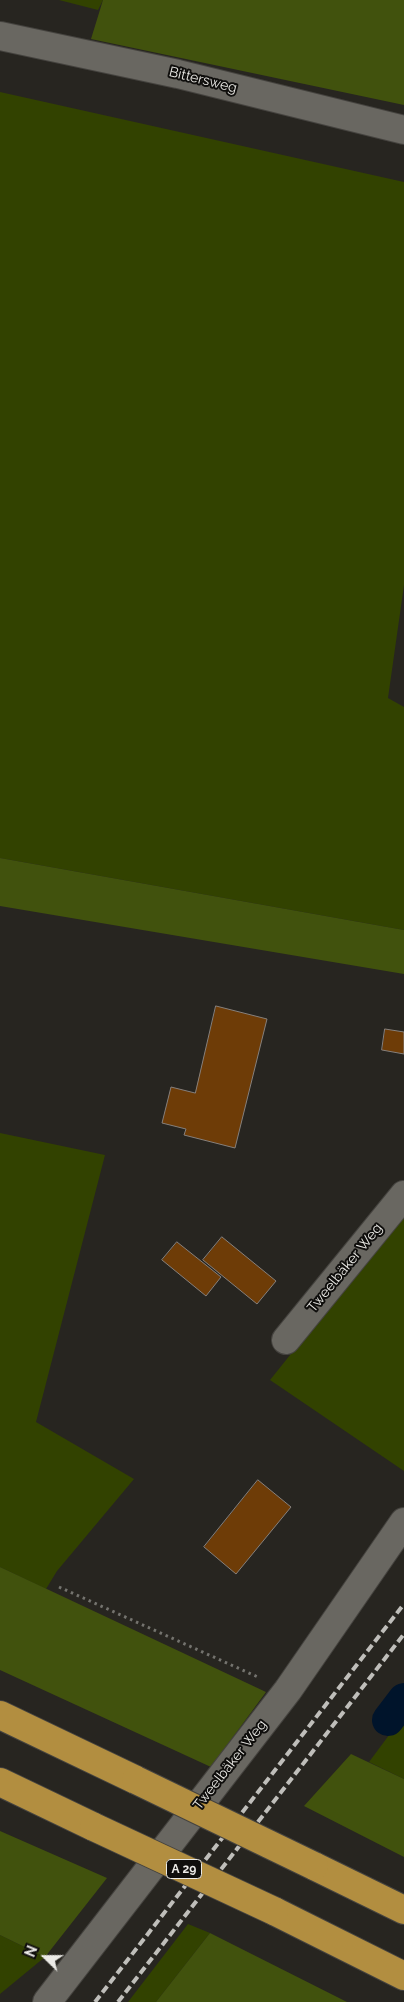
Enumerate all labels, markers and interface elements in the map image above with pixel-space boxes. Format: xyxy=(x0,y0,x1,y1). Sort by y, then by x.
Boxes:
street label: Bittersweg xyxy=(167,63,239,97)
street label: Tweelbäker Weg xyxy=(304,1220,386,1316)
street label: Tweelbäker Weg xyxy=(190,1717,270,1813)
road number: A 29 xyxy=(166,1860,202,1878)
north arrow xyxy=(20,1932,70,1982)
text: N xyxy=(22,1943,41,1959)

